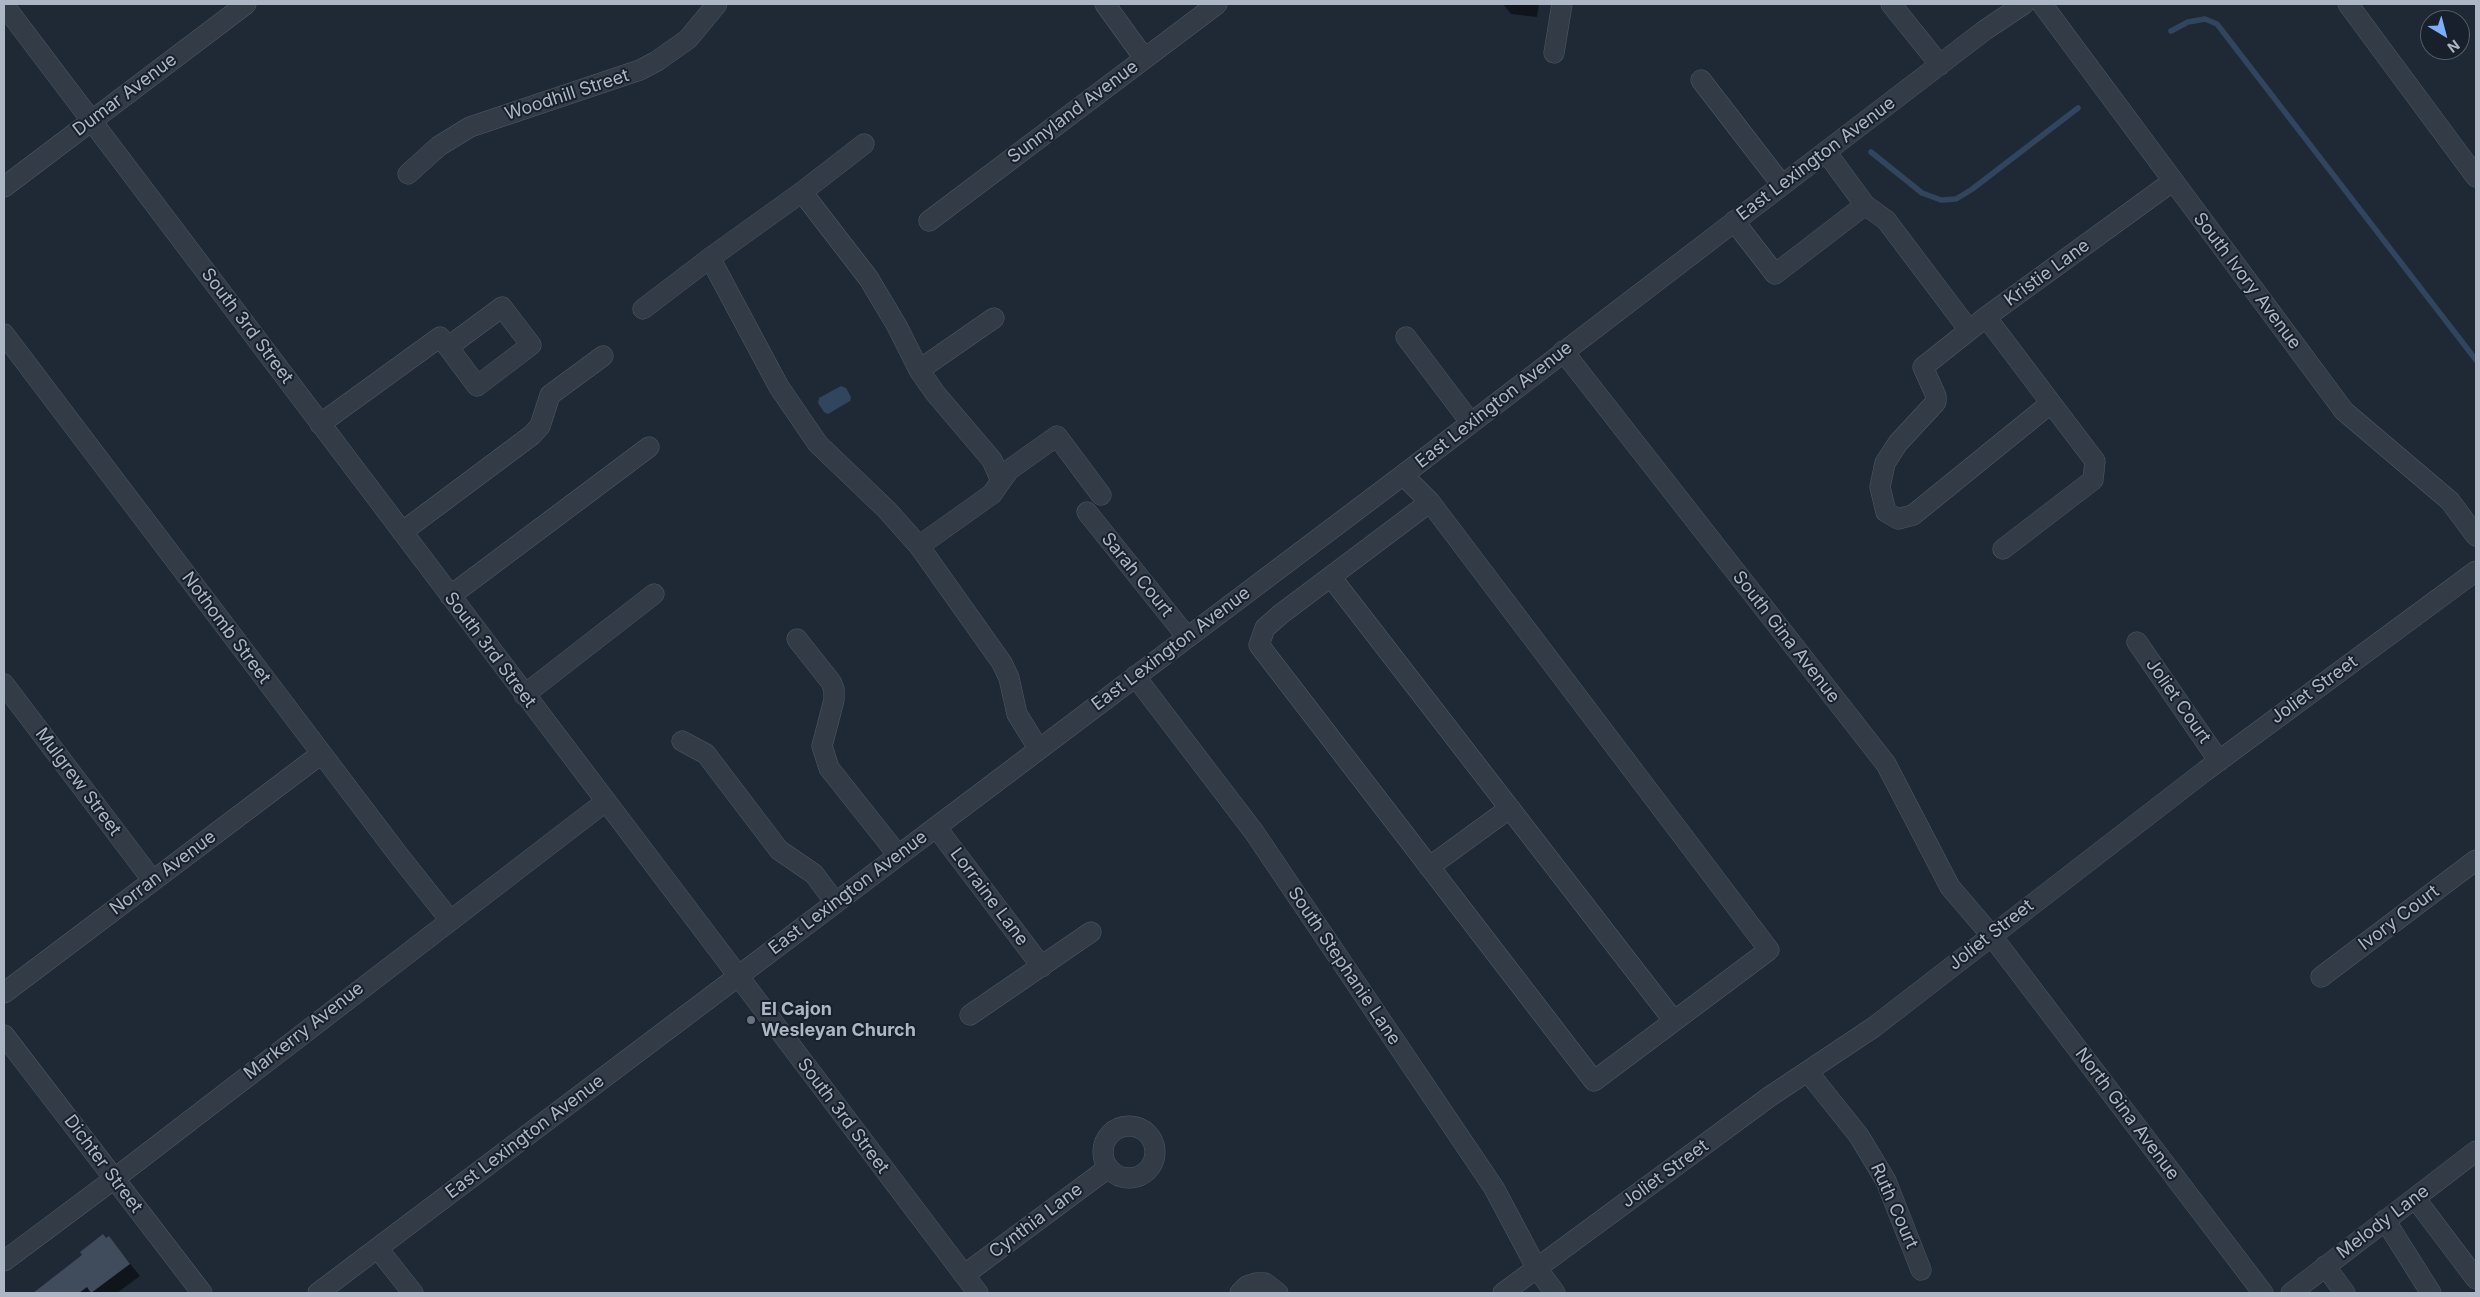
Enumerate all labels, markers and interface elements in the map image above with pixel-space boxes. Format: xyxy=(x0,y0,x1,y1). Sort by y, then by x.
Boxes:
north arrow xyxy=(2420,10,2470,60)
text: N xyxy=(2444,37,2463,57)
street label: Dumar Avenue xyxy=(69,49,181,141)
street label: Sunnyland Avenue xyxy=(1003,56,1143,168)
street label: Woodhill Street xyxy=(502,65,632,125)
street label: East Lexington Avenue xyxy=(1732,92,1900,226)
street label: South Ivory Avenue xyxy=(2189,208,2305,354)
street label: Kristie Lane xyxy=(2000,235,2094,311)
street label: South 3rd Street xyxy=(197,264,297,388)
street label: East Lexington Avenue xyxy=(1411,337,1577,473)
street label: Sarah Court xyxy=(1097,529,1177,621)
street label: South Gina Avenue xyxy=(1728,567,1844,707)
street label: Nothomb Street xyxy=(177,568,275,688)
street label: East Lexington Avenue xyxy=(1087,582,1255,716)
street label: South 3rd Street xyxy=(440,588,540,712)
street label: Joliet Street xyxy=(2266,651,2362,729)
street label: Joliet Court xyxy=(2141,654,2215,748)
street label: Mulgrew Street xyxy=(30,724,126,840)
street label: Norran Avenue xyxy=(106,826,220,920)
street label: East Lexington Avenue xyxy=(764,826,932,960)
street label: Lorraine Lane xyxy=(945,844,1033,950)
street label: Ivory Court xyxy=(2354,881,2444,955)
street label: South Stephanie Lane xyxy=(1283,883,1405,1049)
street label: Joliet Street xyxy=(1944,895,2038,975)
street label: Markerry Avenue xyxy=(240,978,368,1084)
place label: El Cajon Wesleyan Church xyxy=(761,999,916,1042)
marker: El Cajon Wesleyan Church xyxy=(745,1014,757,1026)
street label: North Gina Avenue xyxy=(2070,1044,2184,1184)
street label: South 3rd Street xyxy=(793,1054,893,1178)
street label: East Lexington Avenue xyxy=(441,1070,609,1204)
street label: Dichter Street xyxy=(59,1111,147,1217)
street label: Joliet Street xyxy=(1617,1135,1713,1213)
street label: Ruth Court xyxy=(1866,1160,1922,1252)
street label: Cynthia Lane xyxy=(985,1179,1087,1263)
street label: Melody Lane xyxy=(2333,1180,2433,1264)

